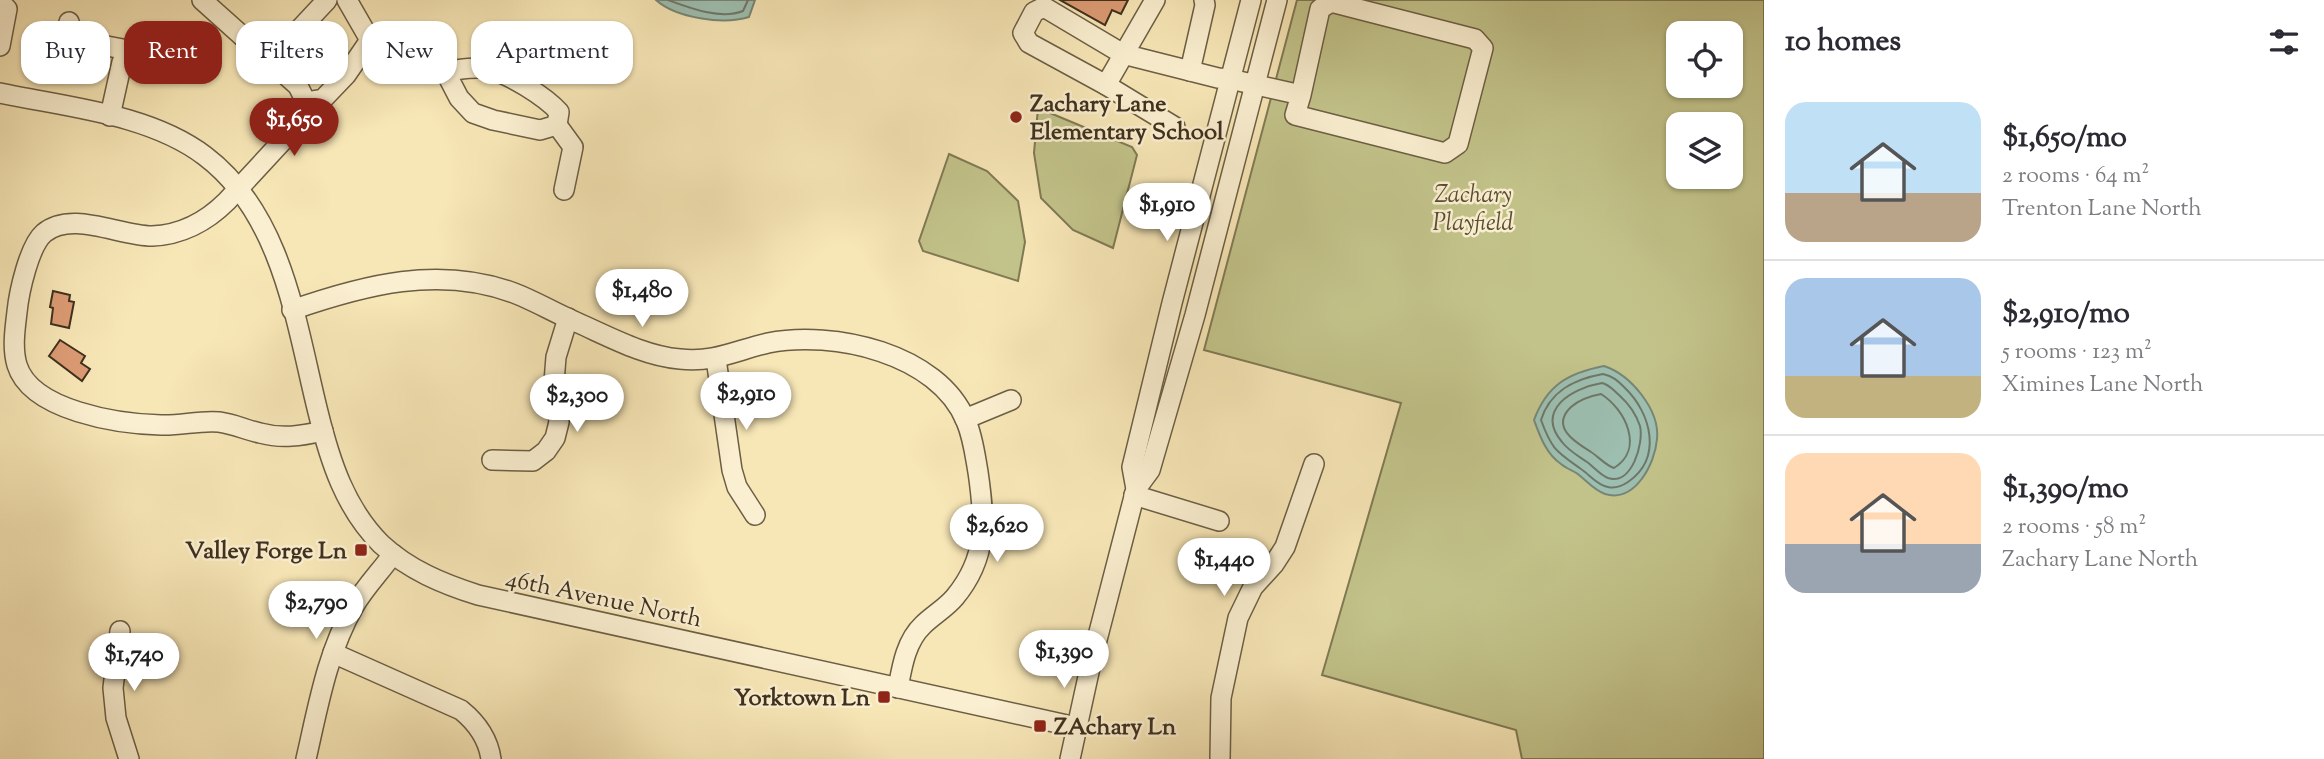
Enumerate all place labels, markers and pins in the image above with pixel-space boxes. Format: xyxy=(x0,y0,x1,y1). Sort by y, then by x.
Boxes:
place label: Zachary Lane Elementary School xyxy=(1030,88,1224,150)
pin: $1,650 xyxy=(237,99,351,158)
marker: Zachary Lane Elementary School xyxy=(1008,109,1024,125)
pin: $1,910 xyxy=(1110,184,1224,243)
pin: $1,480 xyxy=(585,270,699,329)
pin: $2,910 xyxy=(689,372,803,432)
pin: $2,300 xyxy=(520,374,634,434)
pin: $2,620 xyxy=(940,504,1054,564)
place label: Valley Forge Ln xyxy=(185,535,348,569)
pin: $1,440 xyxy=(1167,538,1281,598)
marker: Valley Forge Ln xyxy=(353,542,369,558)
pin: $2,790 xyxy=(259,582,373,641)
pin: $1,390 xyxy=(1007,630,1121,690)
pin: $1,740 xyxy=(77,634,191,693)
place label: Yorktown Ln xyxy=(734,682,871,716)
marker: Yorktown Ln xyxy=(876,689,892,705)
place label: ZAchary Ln xyxy=(1054,711,1177,745)
marker: ZAchary Ln xyxy=(1032,718,1048,734)

